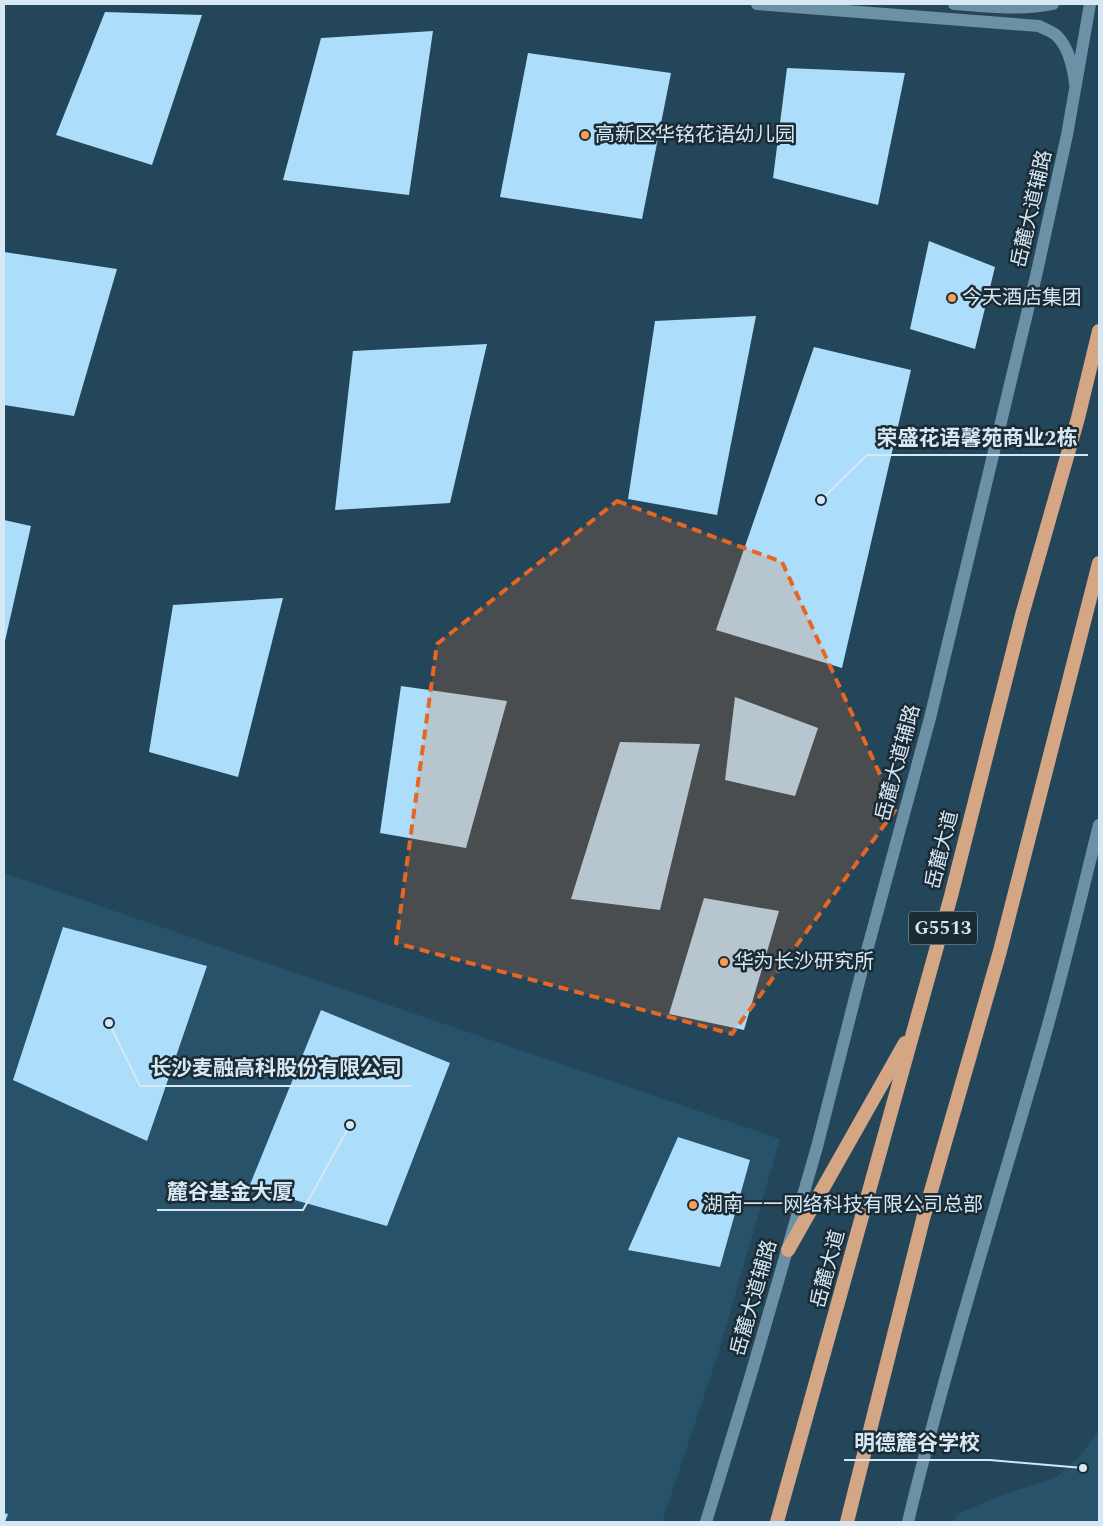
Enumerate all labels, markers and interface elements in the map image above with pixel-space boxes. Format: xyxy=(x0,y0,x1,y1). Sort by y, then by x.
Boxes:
place label: 高新区华铭花语幼儿园 xyxy=(595,120,795,150)
marker: 高新区华铭花语幼儿园 xyxy=(579,129,591,141)
street label: 岳麓大道辅路 xyxy=(1004,147,1060,271)
place label: 今天酒店集团 xyxy=(962,283,1082,313)
marker: 今天酒店集团 xyxy=(946,292,958,304)
callout: 荣盛花语馨苑商业2栋 xyxy=(867,419,1088,455)
text: 荣盛花语馨苑商业2栋 xyxy=(877,423,1077,455)
street label: 岳麓大道辅路 xyxy=(868,701,928,825)
street label: 岳麓大道 xyxy=(918,808,966,892)
road number: G5513 xyxy=(909,911,977,944)
place label: 华为长沙研究所 xyxy=(734,947,874,977)
marker: 华为长沙研究所 xyxy=(718,956,730,968)
callout: 长沙麦融高科股份有限公司 xyxy=(140,1050,412,1086)
text: 长沙麦融高科股份有限公司 xyxy=(150,1053,402,1085)
callout: 麓谷基金大厦 xyxy=(157,1174,303,1210)
text: 麓谷基金大厦 xyxy=(167,1177,293,1209)
place label: 湖南一一网络科技有限公司总部 xyxy=(703,1190,983,1220)
marker: 湖南一一网络科技有限公司总部 xyxy=(687,1199,699,1211)
street label: 岳麓大道 xyxy=(803,1226,853,1312)
street label: 岳麓大道辅路 xyxy=(723,1236,785,1360)
callout: 明德麓谷学校 xyxy=(844,1424,990,1460)
text: 明德麓谷学校 xyxy=(854,1428,980,1460)

